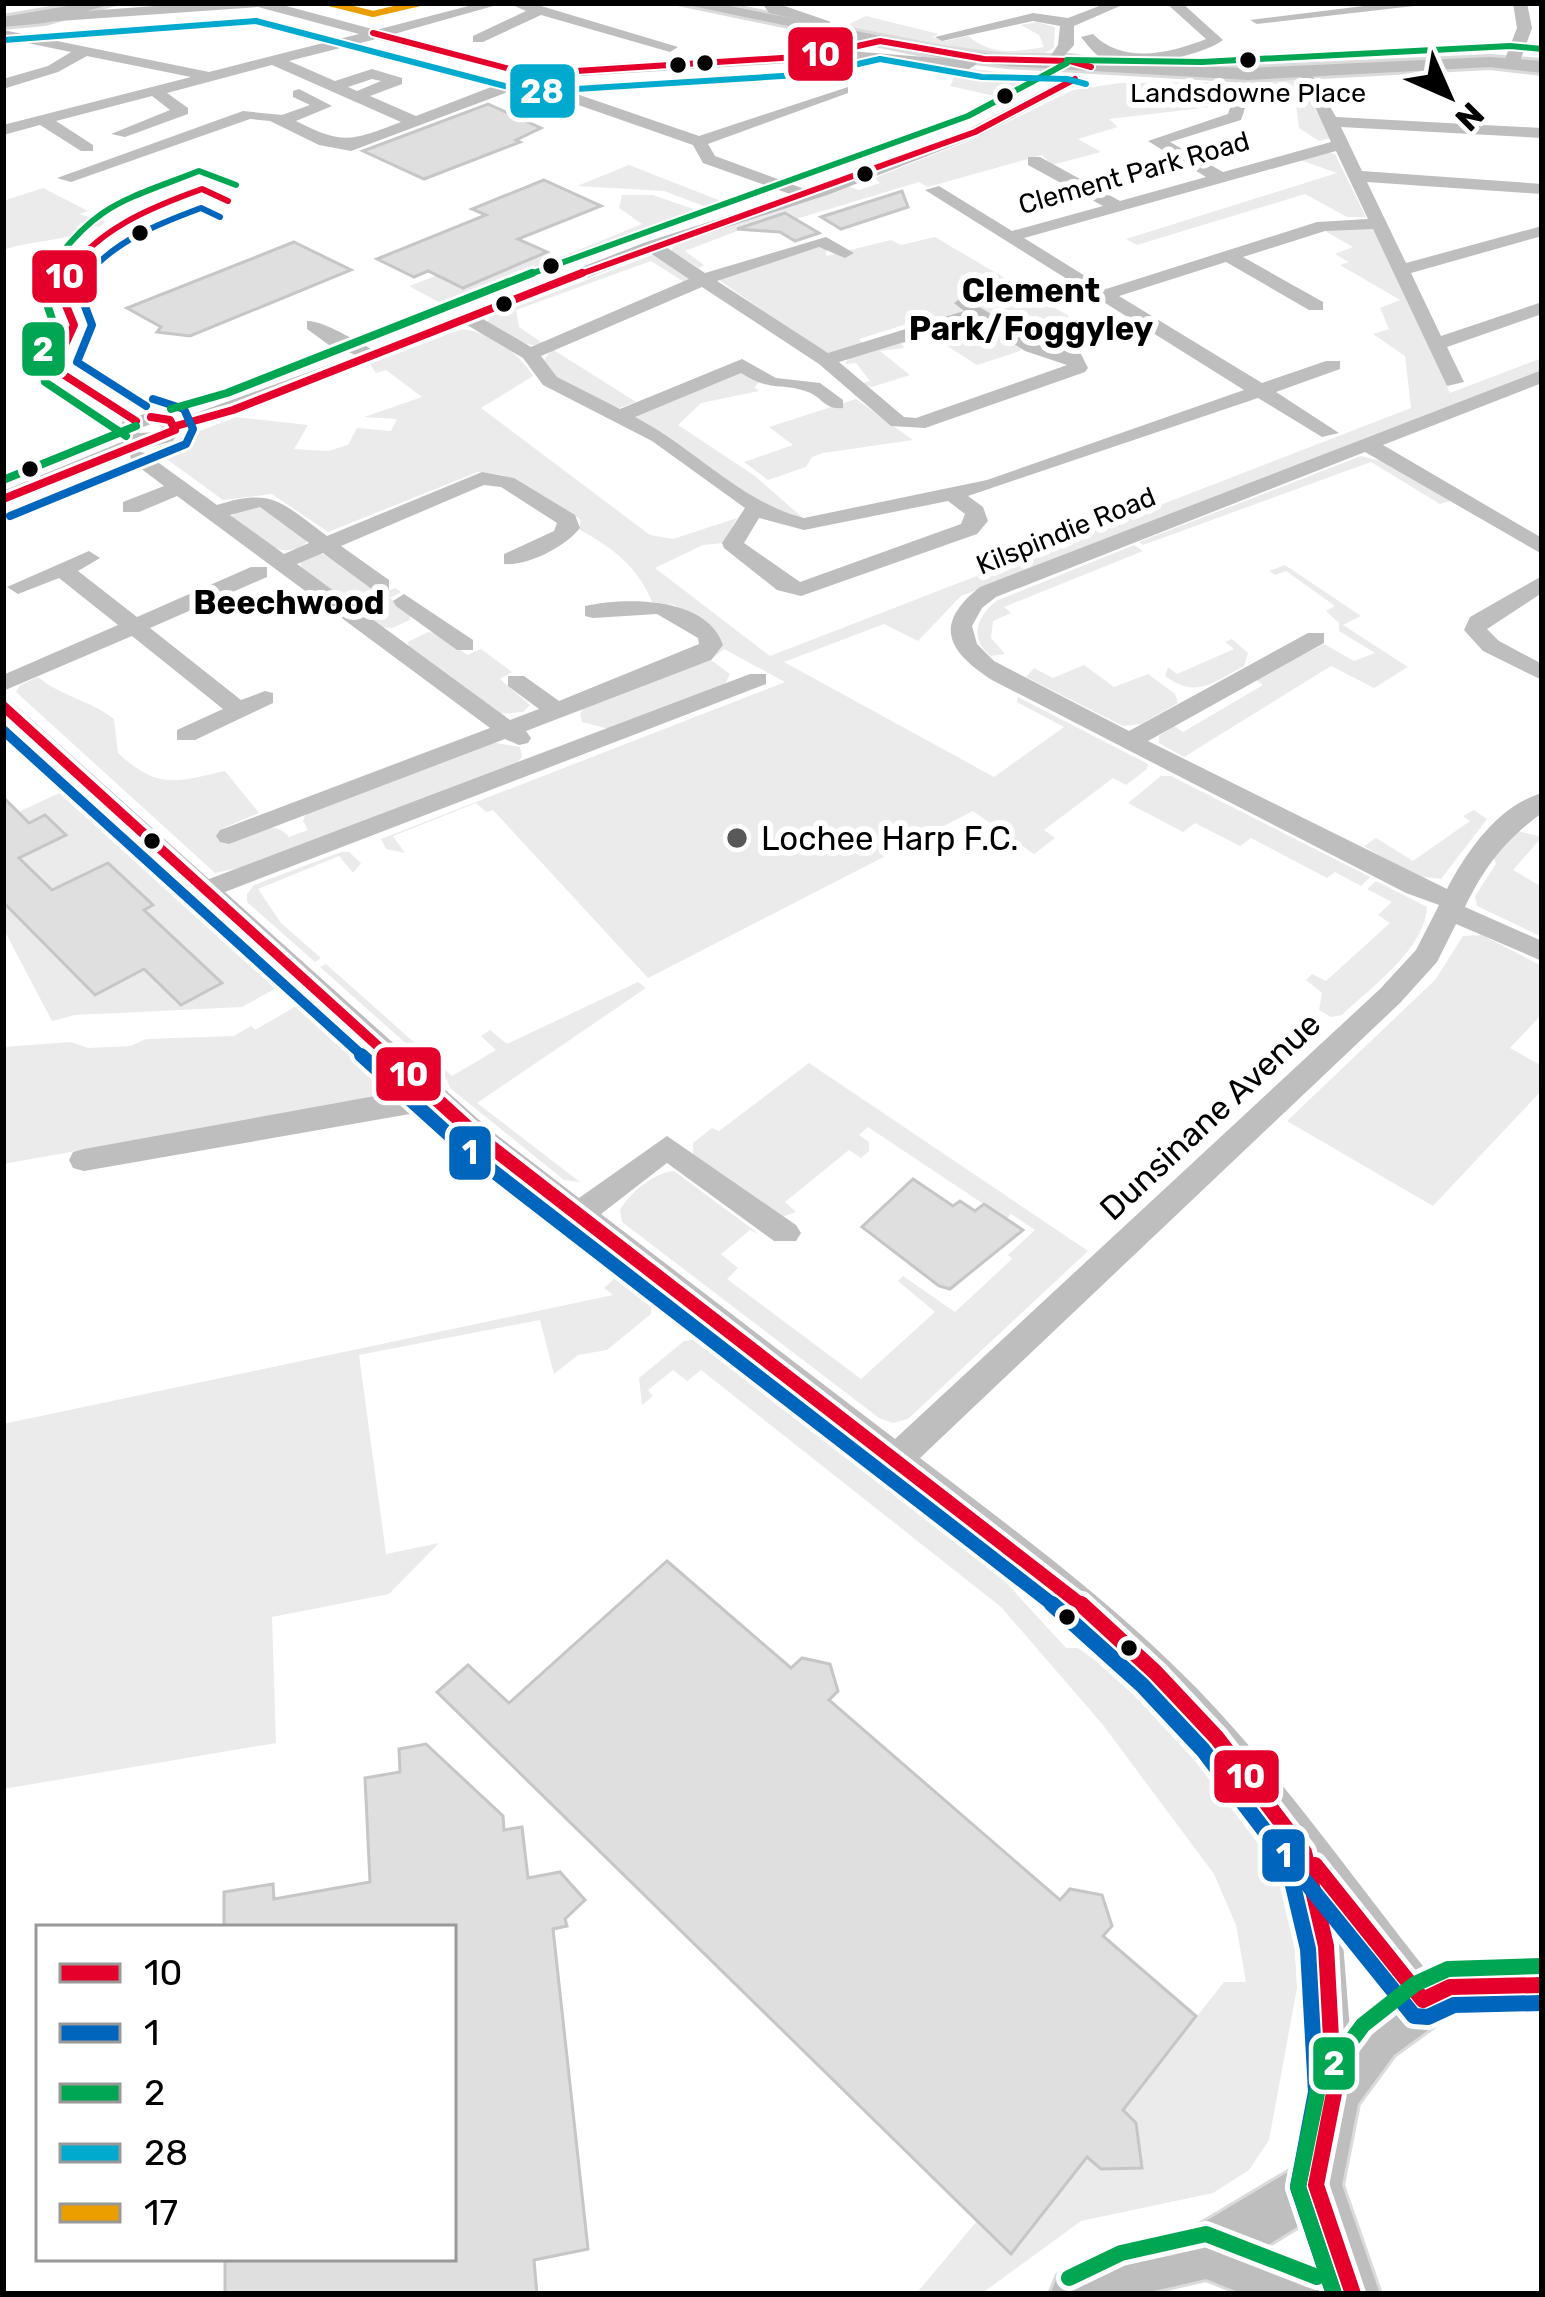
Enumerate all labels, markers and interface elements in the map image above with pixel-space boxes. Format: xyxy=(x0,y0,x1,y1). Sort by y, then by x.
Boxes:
line badge: 10 xyxy=(786,25,855,83)
text: 10 xyxy=(802,35,840,74)
north arrow xyxy=(1389,36,1509,156)
marker: Landsdowne Place xyxy=(1237,49,1259,71)
unlabelled marker xyxy=(694,52,716,74)
unlabelled marker xyxy=(667,54,689,76)
line badge: 28 xyxy=(508,62,577,120)
text: 28 xyxy=(520,72,564,111)
place label: Landsdowne Place xyxy=(1130,77,1366,109)
unlabelled marker xyxy=(994,85,1016,107)
text: N xyxy=(1448,95,1492,139)
street label: Clement Park Road xyxy=(1015,125,1253,221)
unlabelled marker xyxy=(854,163,876,185)
unlabelled marker xyxy=(129,222,151,244)
line badge: 10 xyxy=(30,248,99,305)
unlabelled marker xyxy=(540,255,562,277)
text: 10 xyxy=(46,257,84,296)
district label: Clement Park/Foggyley xyxy=(909,271,1154,348)
unlabelled marker xyxy=(493,293,515,315)
line badge: 2 xyxy=(20,320,67,378)
text: 2 xyxy=(32,330,54,369)
unlabelled marker xyxy=(19,458,41,480)
street label: Kilspindie Road xyxy=(972,481,1160,581)
district label: Beechwood xyxy=(193,583,385,622)
place label: Lochee Harp F.C. xyxy=(761,819,1019,858)
marker: Lochee Harp F.C. xyxy=(724,825,750,851)
unlabelled marker xyxy=(141,830,163,852)
street label: Dunsinane Avenue xyxy=(1092,1004,1328,1228)
line badge: 10 xyxy=(374,1045,443,1103)
text: 10 xyxy=(390,1055,428,1094)
line badge: 1 xyxy=(447,1124,493,1182)
text: 1 xyxy=(462,1133,478,1172)
unlabelled marker xyxy=(1056,1606,1078,1628)
unlabelled marker xyxy=(1118,1637,1140,1659)
line badge: 10 xyxy=(1212,1748,1281,1805)
text: 10 xyxy=(1227,1757,1265,1796)
line badge: 1 xyxy=(1260,1827,1307,1884)
text: 1 xyxy=(1276,1836,1292,1875)
legend xyxy=(36,1925,456,2261)
text: 10 xyxy=(144,1951,182,1994)
text: 1 xyxy=(144,2011,159,2054)
line badge: 2 xyxy=(1311,2035,1357,2092)
text: 2 xyxy=(1323,2044,1345,2083)
text: 2 xyxy=(144,2071,165,2114)
text: 28 xyxy=(144,2131,188,2174)
text: 17 xyxy=(144,2191,178,2234)

